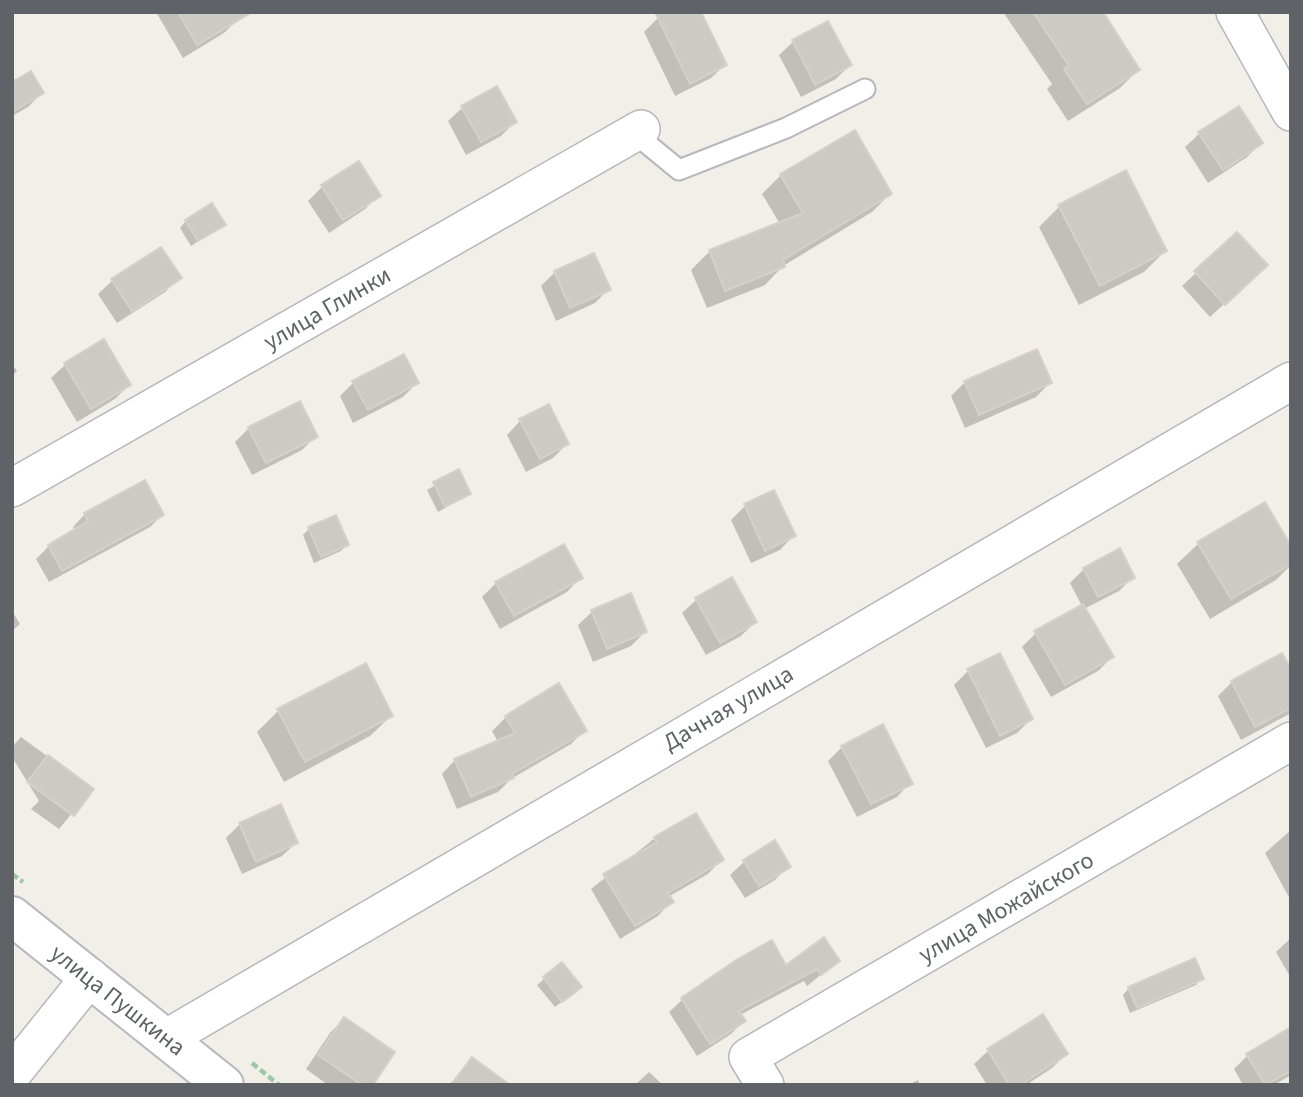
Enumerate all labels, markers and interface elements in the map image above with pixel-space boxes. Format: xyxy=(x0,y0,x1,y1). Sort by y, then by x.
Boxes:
street label: улица Глинки xyxy=(257,258,398,359)
street label: Дачная улица xyxy=(656,657,800,760)
street label: улица Можайского xyxy=(912,843,1100,972)
street label: улица Пушкина xyxy=(43,936,193,1064)

